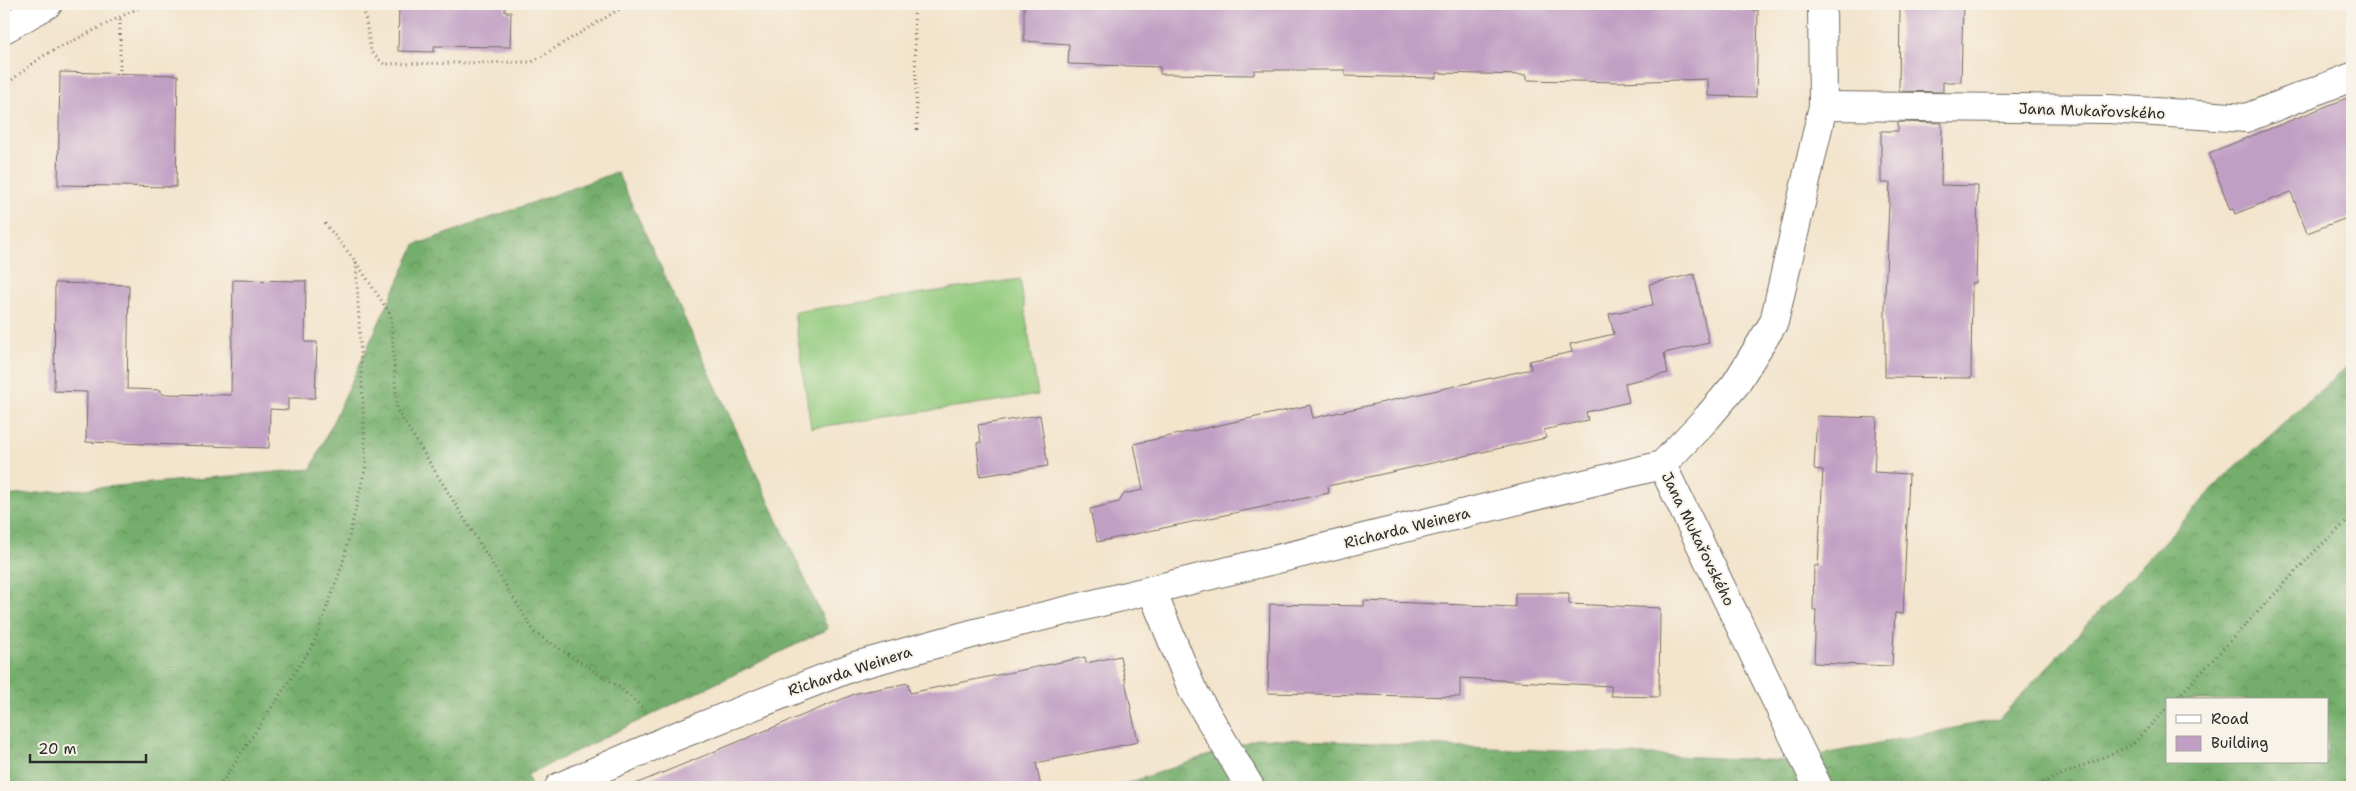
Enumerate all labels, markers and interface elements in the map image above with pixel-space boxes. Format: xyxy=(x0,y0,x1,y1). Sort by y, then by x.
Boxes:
street label: Jana Mukařovského xyxy=(2018,98,2166,124)
street label: Jana Mukařovského xyxy=(1657,469,1739,609)
street label: Richarda Weinera xyxy=(1342,503,1473,553)
street label: Richarda Weinera xyxy=(785,641,915,700)
legend xyxy=(2166,698,2328,764)
text: Road xyxy=(2211,709,2249,729)
scale bar xyxy=(30,731,146,763)
text: Building xyxy=(2211,733,2268,753)
text: 20 m xyxy=(38,739,77,759)

